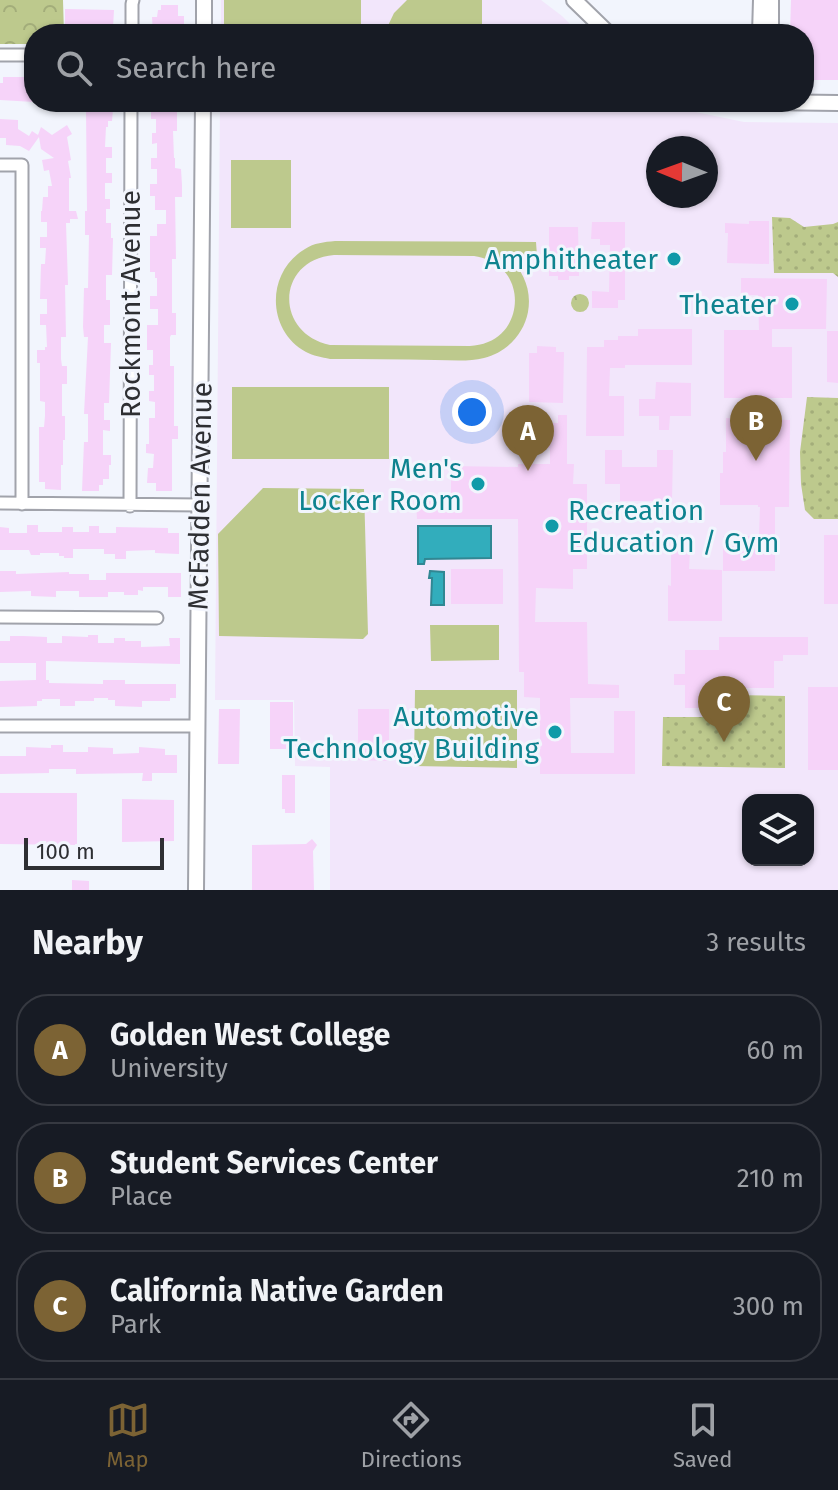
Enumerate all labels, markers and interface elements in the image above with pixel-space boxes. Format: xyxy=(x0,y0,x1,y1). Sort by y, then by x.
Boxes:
search box xyxy=(24,24,814,112)
icon: search xyxy=(52,46,96,90)
text: Search here xyxy=(116,50,276,86)
north arrow xyxy=(646,136,718,208)
street label: Rockmont Avenue xyxy=(114,190,147,418)
place label: Amphitheater xyxy=(485,243,658,276)
marker: Amphitheater xyxy=(665,250,683,268)
place label: Theater xyxy=(679,288,776,321)
marker: Theater xyxy=(783,295,801,313)
street label: McFadden Avenue xyxy=(182,382,218,610)
your location xyxy=(452,392,492,432)
pin: B xyxy=(730,395,782,461)
pin: A xyxy=(502,405,554,471)
place label: Men's Locker Room xyxy=(298,452,462,517)
marker: Men's Locker Room xyxy=(469,475,487,493)
place label: Recreation Education / Gym xyxy=(568,494,779,559)
marker: Recreation Education / Gym xyxy=(543,517,561,535)
pin: C xyxy=(698,676,750,742)
place label: Automotive Technology Building xyxy=(283,700,539,765)
marker: Automotive Technology Building xyxy=(546,723,564,741)
map controls xyxy=(742,794,814,866)
button: layers xyxy=(742,794,814,866)
scale bar xyxy=(24,834,164,870)
text: 100 m xyxy=(36,838,95,865)
text: Nearby xyxy=(32,922,143,963)
text: 3 results xyxy=(706,927,806,958)
text: Golden West College xyxy=(110,1017,390,1053)
text: A xyxy=(52,1035,68,1066)
text: 60 m xyxy=(746,1035,804,1066)
text: University xyxy=(110,1053,228,1084)
text: Student Services Center xyxy=(110,1145,438,1181)
text: B xyxy=(52,1163,68,1194)
text: 210 m xyxy=(737,1163,804,1194)
text: Place xyxy=(110,1181,173,1212)
text: California Native Garden xyxy=(110,1273,444,1309)
text: C xyxy=(53,1291,67,1322)
text: 300 m xyxy=(733,1291,804,1322)
text: Park xyxy=(110,1309,161,1340)
tab: Map xyxy=(106,1398,150,1473)
tab: Directions xyxy=(361,1398,462,1473)
tab: Saved xyxy=(673,1398,732,1473)

